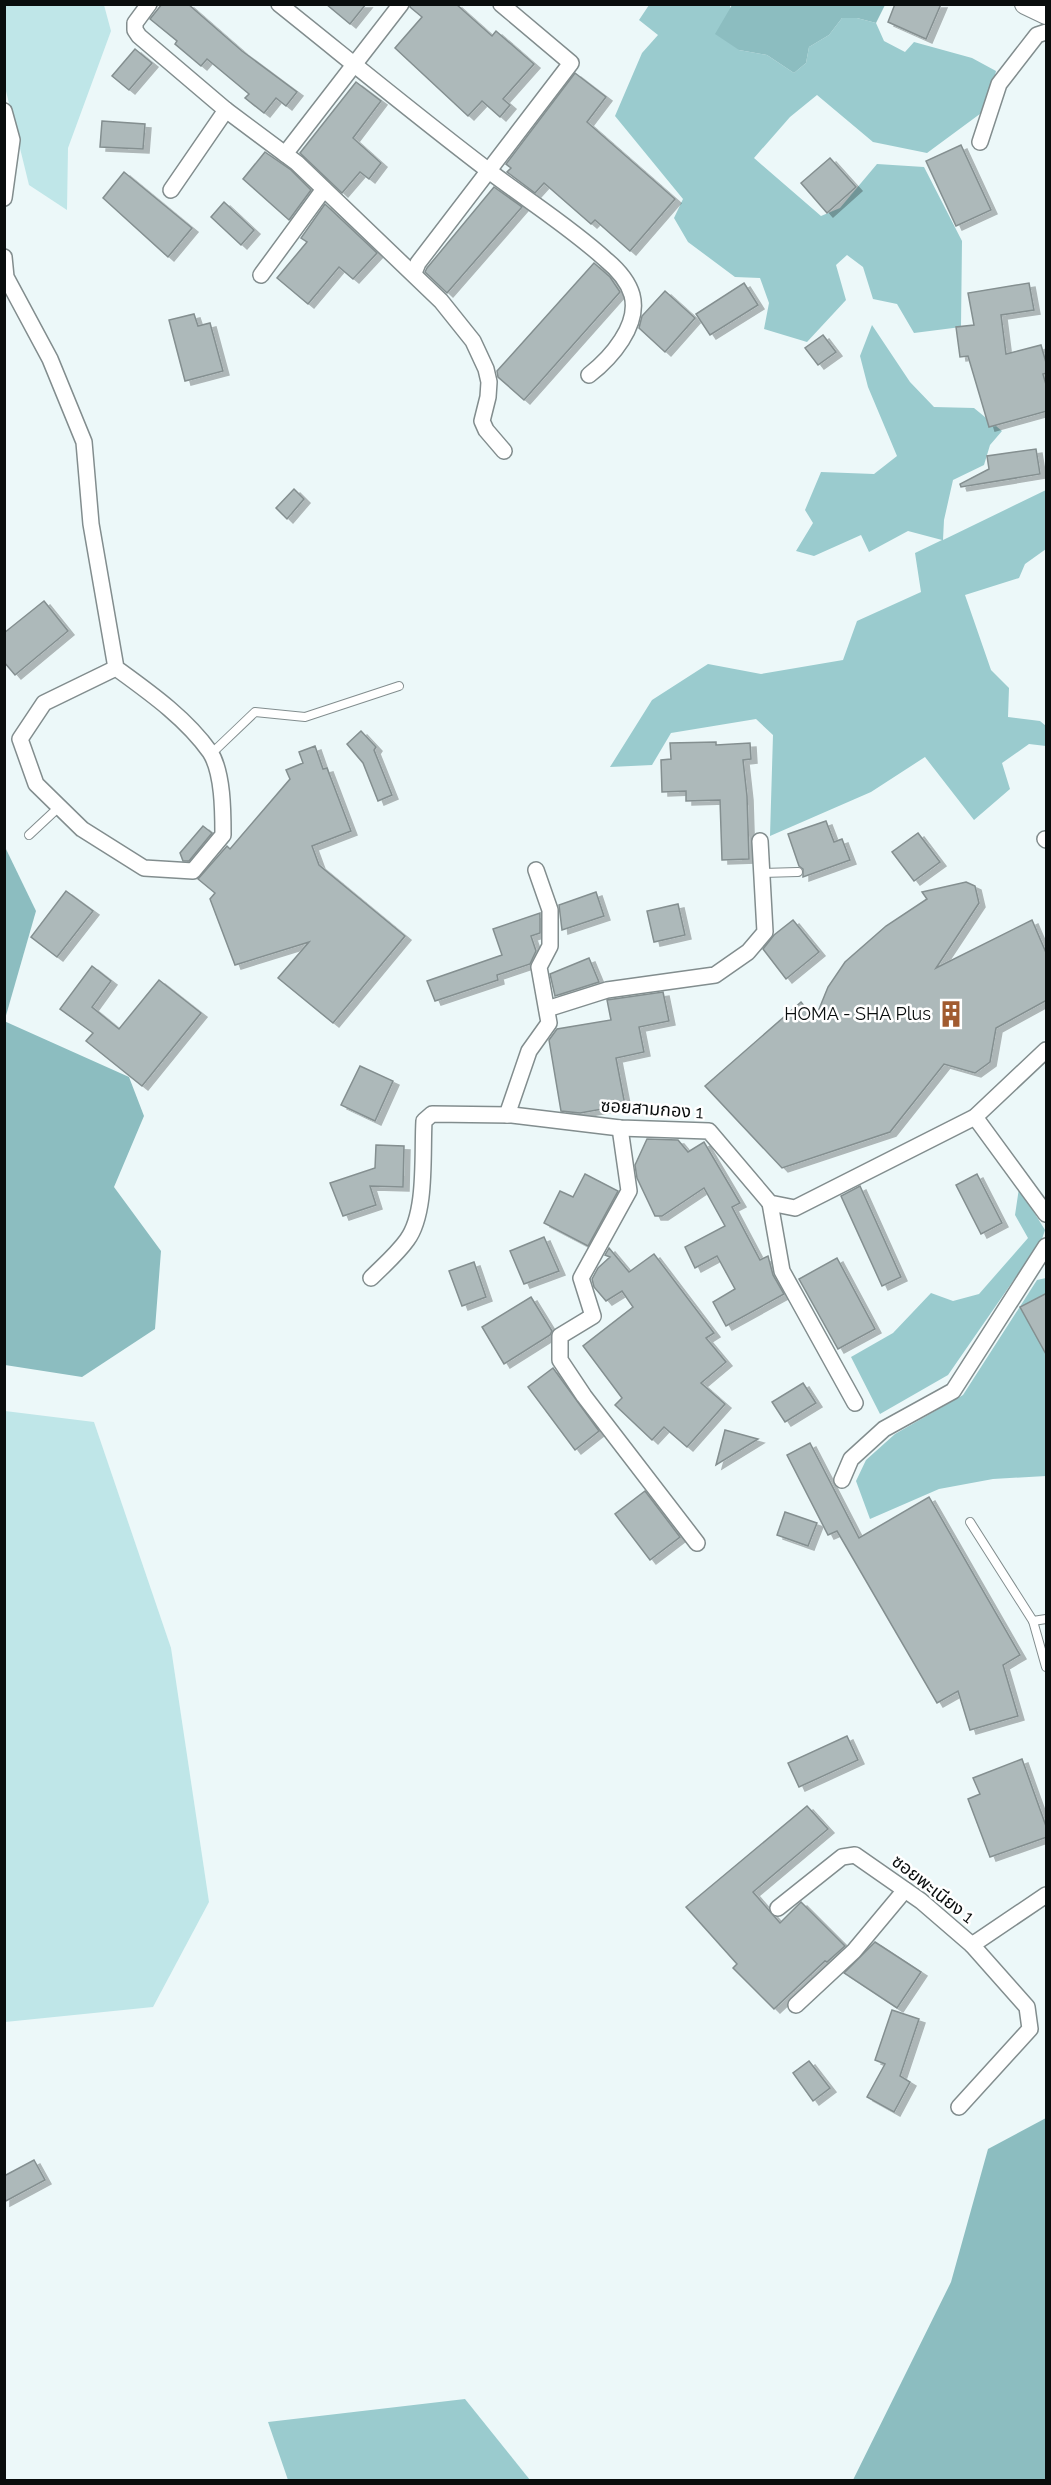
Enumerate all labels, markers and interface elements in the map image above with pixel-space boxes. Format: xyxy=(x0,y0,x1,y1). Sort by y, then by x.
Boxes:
building icon: HOMA - SHA Plus xyxy=(936,999,966,1029)
place label: HOMA - SHA Plus xyxy=(784,1003,931,1024)
street label: ซอยสามกอง 1 xyxy=(600,1094,704,1123)
street label: ซอยพะเนียง 1 xyxy=(888,1850,979,1927)

